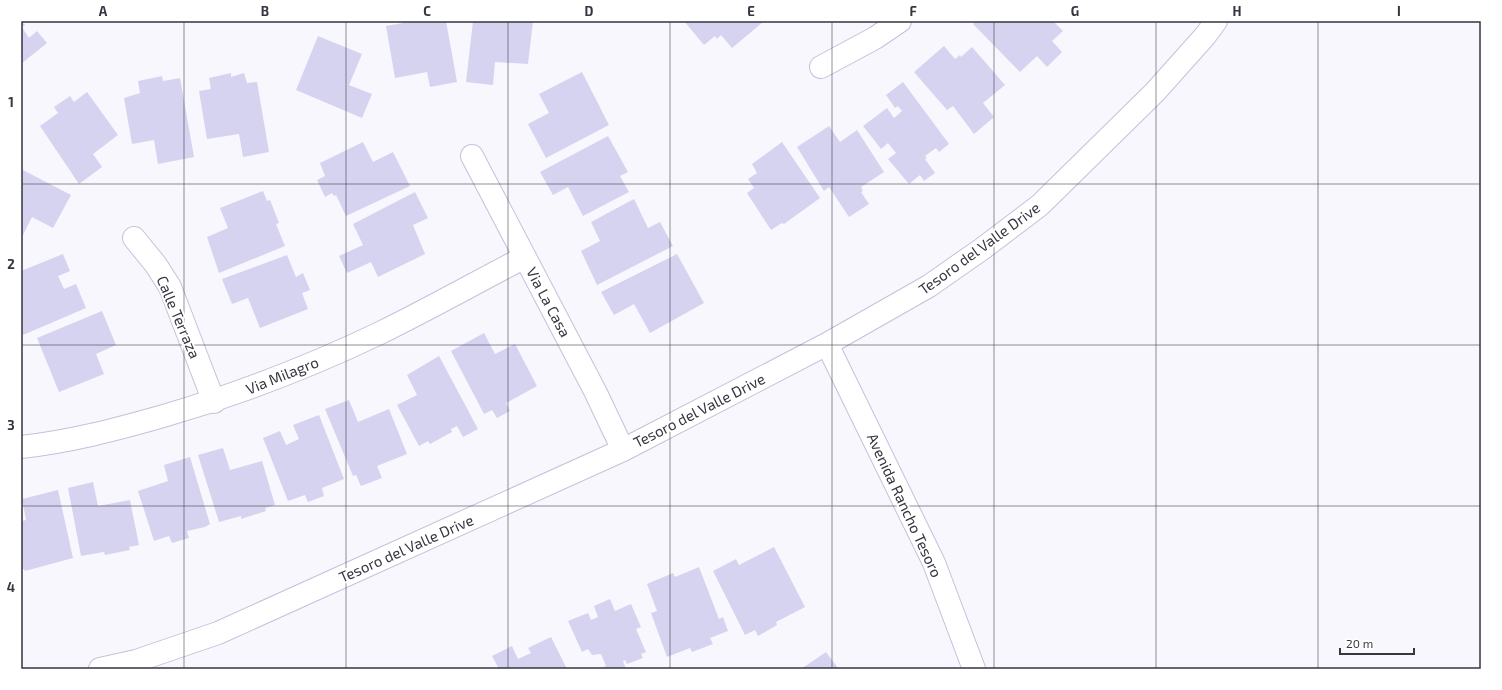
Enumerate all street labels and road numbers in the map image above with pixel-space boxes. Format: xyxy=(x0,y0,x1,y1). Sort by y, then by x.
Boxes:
street label: Tesoro del Valle Drive xyxy=(915,198,1043,298)
street label: Via La Casa xyxy=(523,264,575,340)
street label: Calle Terraza xyxy=(154,273,204,361)
street label: Via Milagro xyxy=(243,352,321,398)
street label: Tesoro del Valle Drive xyxy=(630,369,768,451)
street label: Avenida Rancho Tesoro xyxy=(864,430,946,580)
street label: Tesoro del Valle Drive xyxy=(336,510,476,586)

